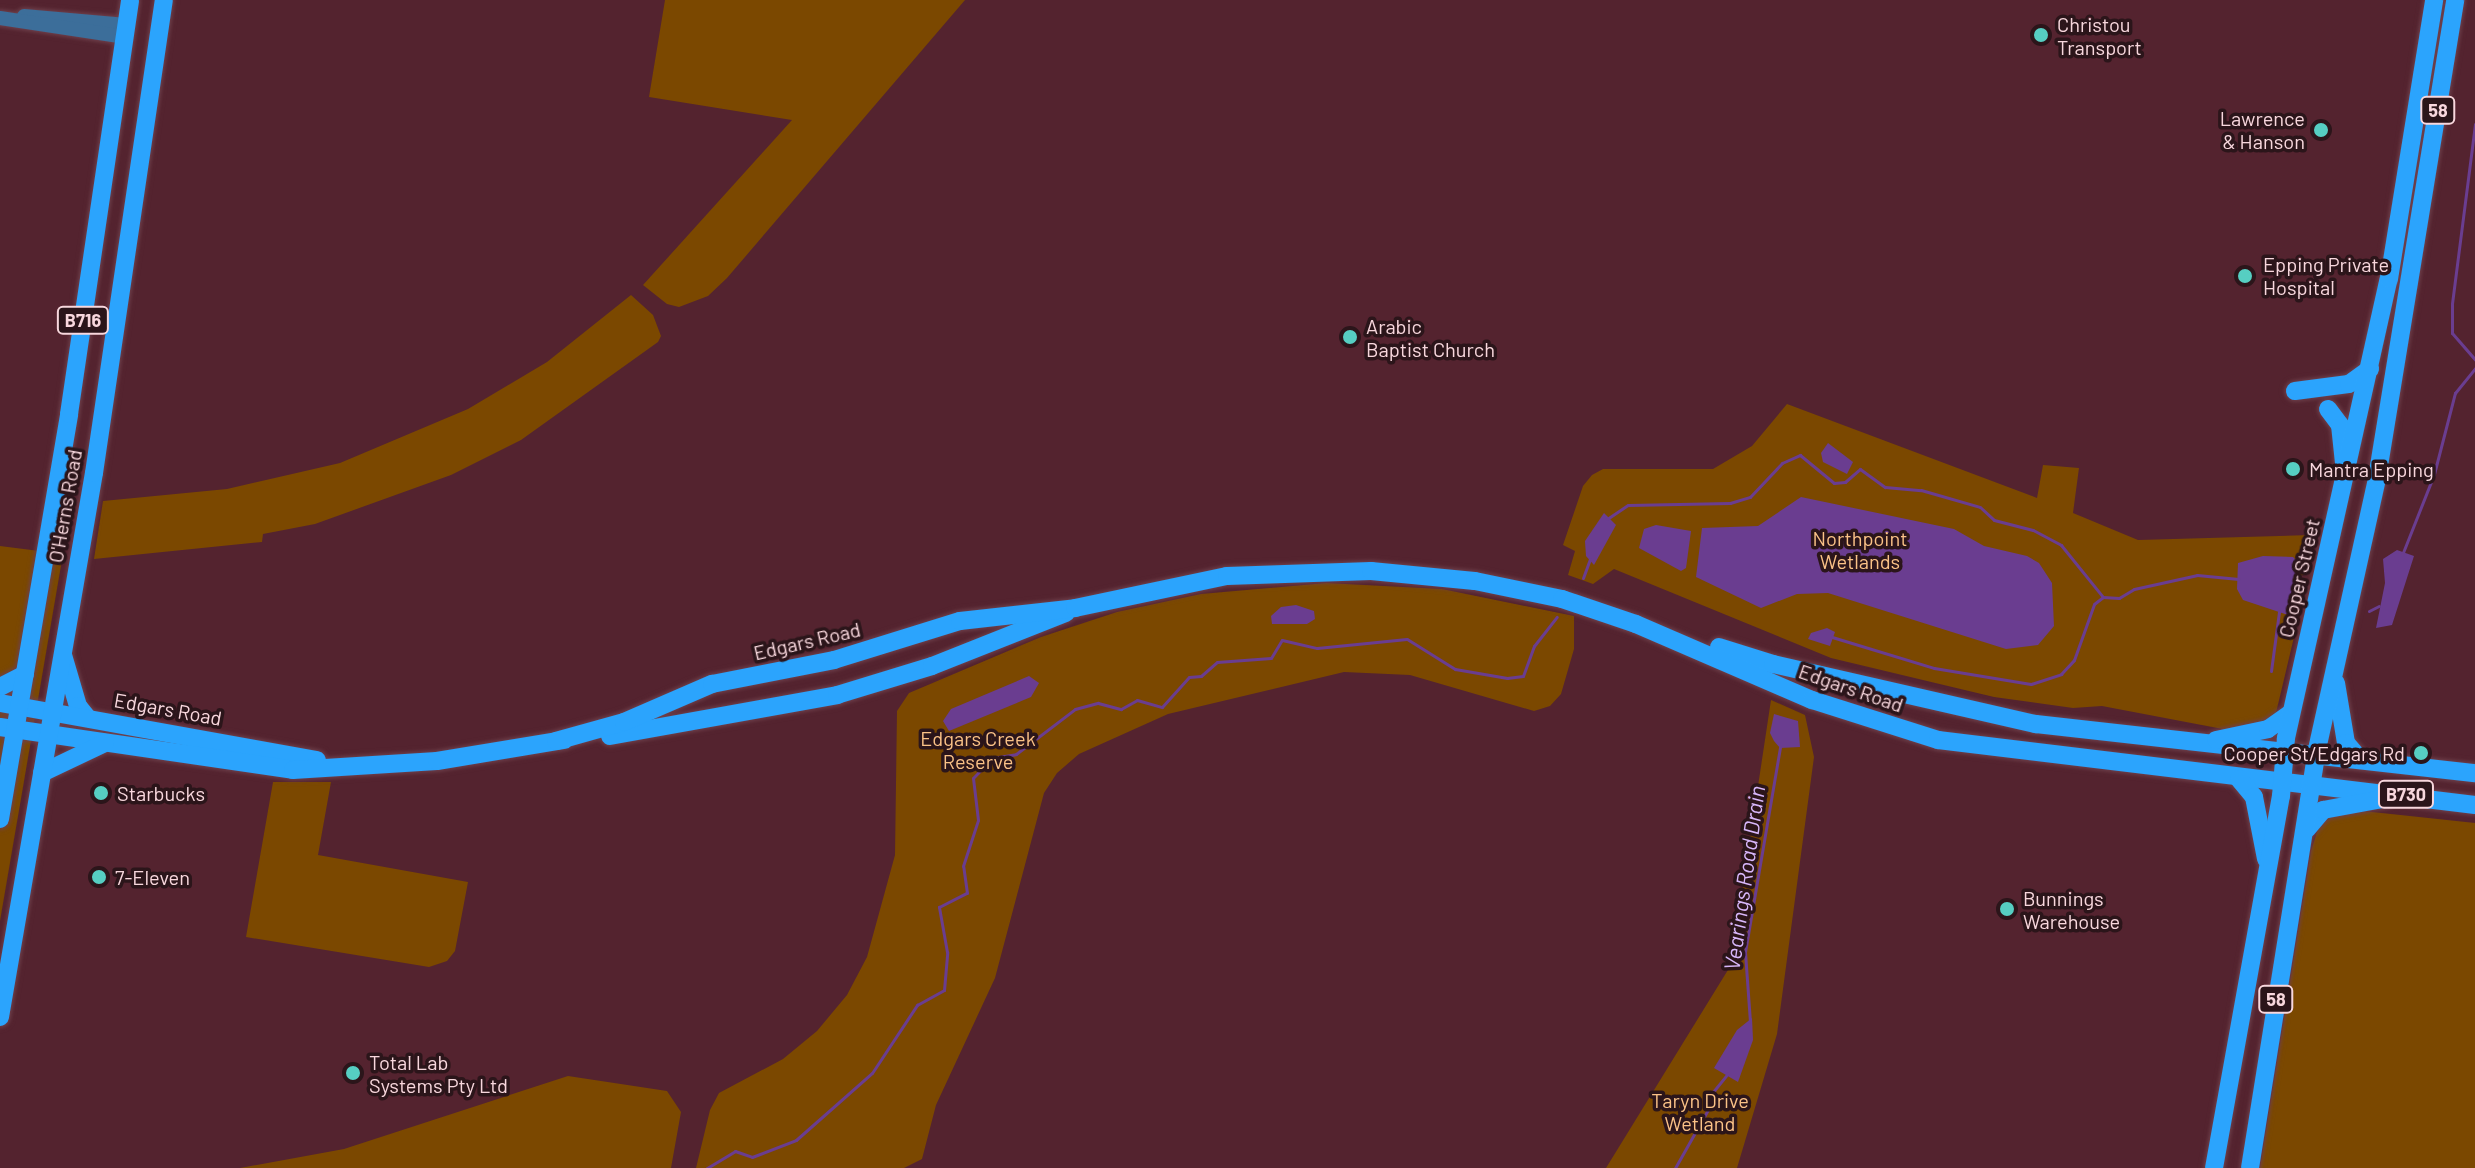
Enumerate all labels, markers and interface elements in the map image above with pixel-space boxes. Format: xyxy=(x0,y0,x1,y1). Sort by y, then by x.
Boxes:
place label: Christou Transport xyxy=(2057,12,2142,59)
marker: Christou Transport xyxy=(2032,26,2050,44)
road number: 58 xyxy=(2420,96,2456,124)
place label: Lawrence & Hanson xyxy=(2220,106,2305,153)
marker: Lawrence & Hanson xyxy=(2312,121,2330,139)
place label: Epping Private Hospital xyxy=(2263,252,2389,299)
marker: Epping Private Hospital xyxy=(2234,265,2256,287)
road number: B716 xyxy=(55,306,111,334)
place label: Arabic Baptist Church xyxy=(1366,314,1495,361)
marker: Arabic Baptist Church xyxy=(1341,328,1359,346)
street label: O'Herns Road xyxy=(43,447,87,565)
place label: Mantra Epping xyxy=(2309,457,2434,481)
marker: Mantra Epping xyxy=(2284,460,2302,478)
street label: Cooper Street xyxy=(2274,516,2324,640)
park label: Northpoint Wetlands xyxy=(1813,526,1907,573)
street label: Edgars Road xyxy=(751,617,863,665)
street label: Edgars Road xyxy=(1796,659,1906,717)
street label: Edgars Road xyxy=(112,688,224,730)
park label: Edgars Creek Reserve xyxy=(920,727,1036,774)
place label: Cooper St/Edgars Rd xyxy=(2223,741,2405,765)
marker: Cooper St/Edgars Rd xyxy=(2412,744,2430,762)
road number: B730 xyxy=(2376,780,2436,808)
place label: Starbucks xyxy=(117,781,205,805)
marker: Starbucks xyxy=(92,784,110,802)
water label: Vearings Road Drain xyxy=(1718,784,1770,972)
place label: 7-Eleven xyxy=(115,865,190,889)
marker: 7-Eleven xyxy=(90,868,108,886)
place label: Bunnings Warehouse xyxy=(2023,886,2120,933)
marker: Bunnings Warehouse xyxy=(1998,900,2016,918)
road number: 58 xyxy=(2258,985,2294,1013)
place label: Total Lab Systems Pty Ltd xyxy=(369,1050,508,1097)
marker: Total Lab Systems Pty Ltd xyxy=(344,1064,362,1082)
park label: Taryn Drive Wetland xyxy=(1651,1089,1749,1136)

